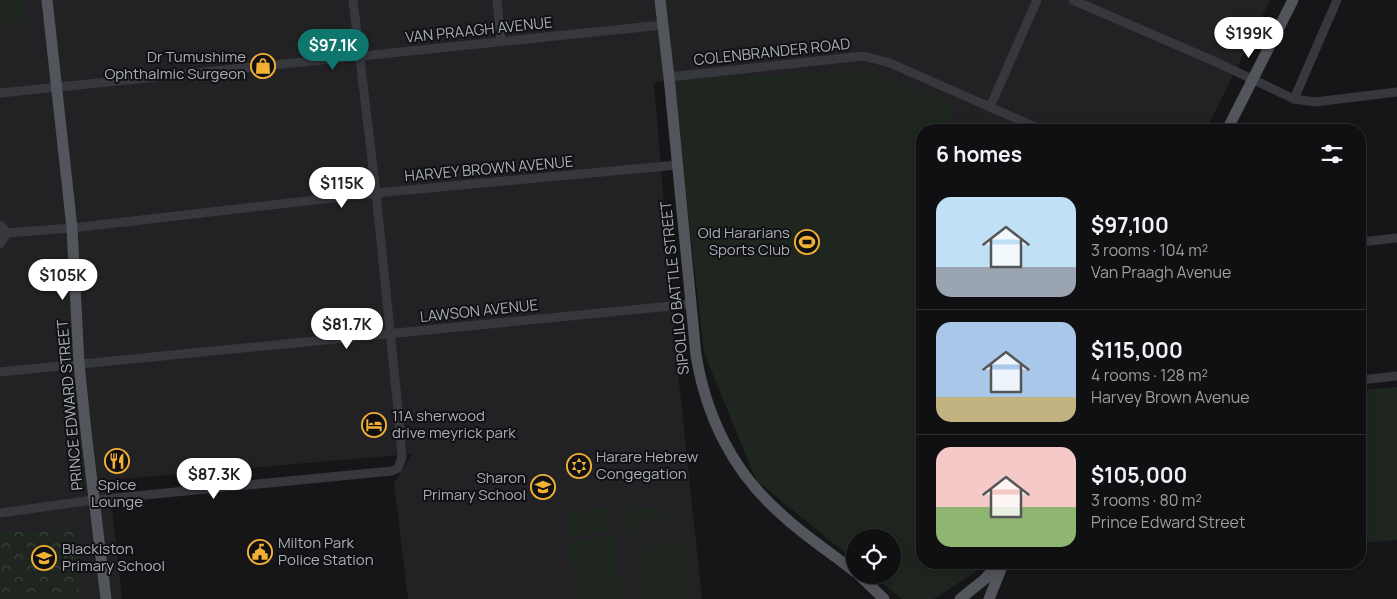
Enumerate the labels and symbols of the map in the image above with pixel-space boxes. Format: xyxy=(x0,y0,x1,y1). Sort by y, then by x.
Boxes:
street label: VAN PRAAGH AVENUE xyxy=(404,11,554,48)
pin: $199K xyxy=(1214,17,1284,59)
pin: $97.1K xyxy=(292,28,374,71)
street label: COLENBRANDER ROAD xyxy=(693,33,851,70)
place label: Dr Tumushime Ophthalmic Surgeon xyxy=(104,46,246,84)
shop icon: Dr Tumushime Ophthalmic Surgeon xyxy=(250,53,276,79)
street label: HARVEY BROWN AVENUE xyxy=(404,151,574,186)
pin: $115K xyxy=(307,166,377,209)
street label: SIPOLILO BATTLE STREET xyxy=(655,200,694,376)
place label: Old Hararians Sports Club xyxy=(698,222,790,260)
sports icon: Old Hararians Sports Club xyxy=(794,229,820,255)
pin: $105K xyxy=(28,258,98,301)
street label: LAWSON AVENUE xyxy=(419,294,539,327)
pin: $81.7K xyxy=(306,308,388,350)
street label: PRINCE EDWARD STREET xyxy=(52,319,87,491)
place label: 11A sherwood drive meyrick park xyxy=(392,405,516,443)
hotel icon: 11A sherwood drive meyrick park xyxy=(361,412,387,438)
place label: Harare Hebrew Congegation xyxy=(596,446,699,484)
restaurant icon: Spice Lounge xyxy=(104,448,130,474)
synagogue icon: Harare Hebrew Congegation xyxy=(566,453,592,479)
pin: $87.3K xyxy=(173,458,255,500)
place label: Sharon Primary School xyxy=(423,467,526,505)
place label: Spice Lounge xyxy=(91,474,143,512)
school or university icon: Sharon Primary School xyxy=(530,474,556,500)
place label: Milton Park Police Station xyxy=(278,532,374,570)
place label: Blackiston Primary School xyxy=(62,538,165,576)
public building icon: Milton Park Police Station xyxy=(247,539,273,565)
school or university icon: Blackiston Primary School xyxy=(31,545,57,571)

